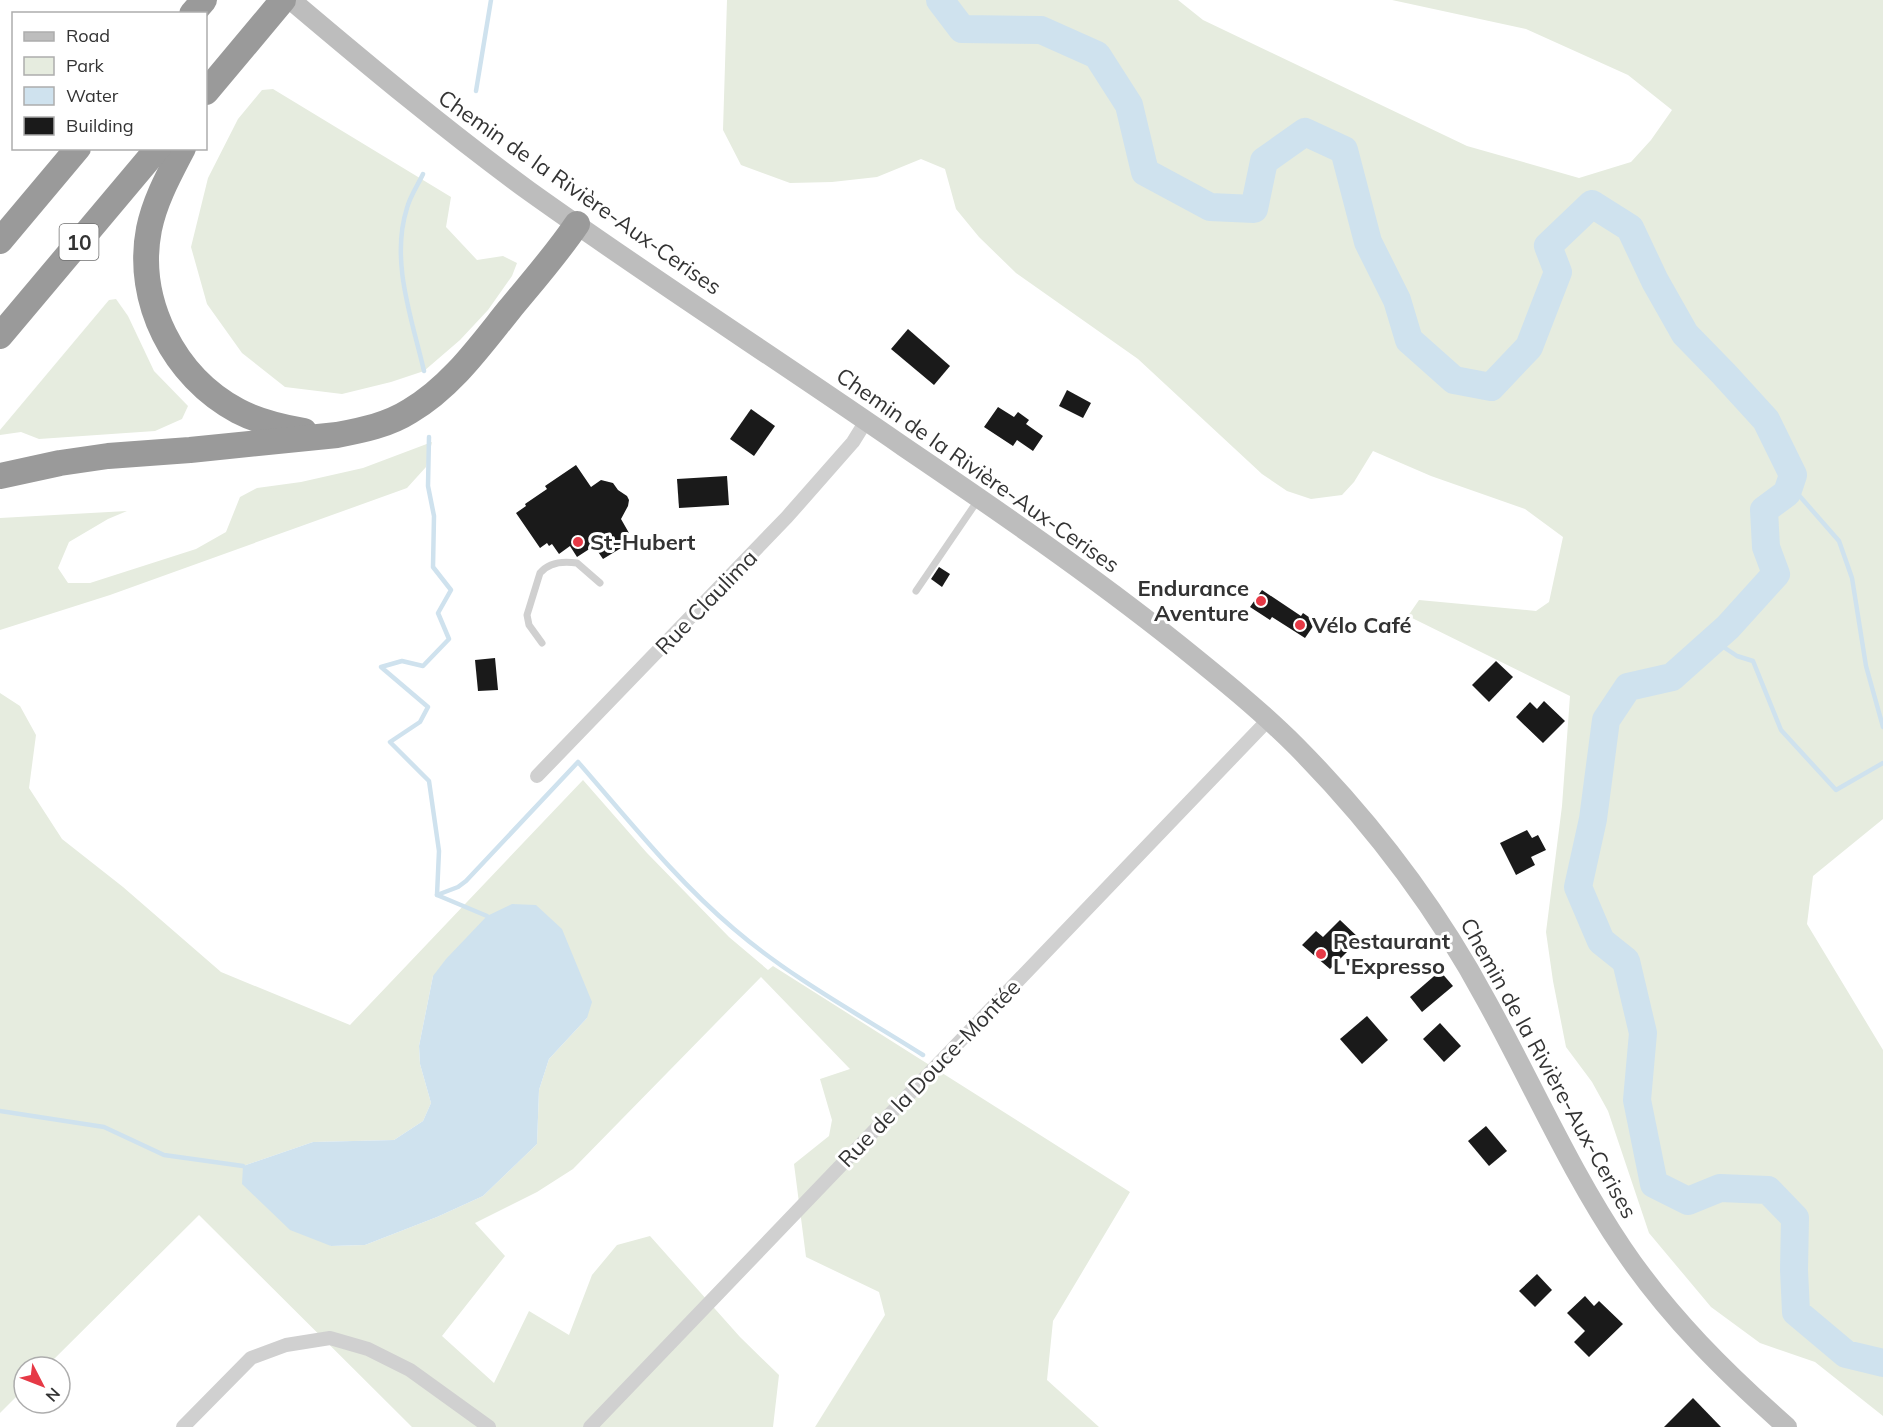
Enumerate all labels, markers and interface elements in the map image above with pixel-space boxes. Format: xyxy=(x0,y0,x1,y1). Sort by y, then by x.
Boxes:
legend xyxy=(12,12,207,150)
text: Road xyxy=(66,24,110,47)
text: Park xyxy=(66,54,105,77)
street label: Chemin de la Rivière-Aux-Cerises xyxy=(433,83,727,301)
text: Water xyxy=(66,84,119,107)
text: Building xyxy=(66,114,134,137)
road number: 10 xyxy=(60,224,98,260)
street label: Chemin de la Rivière-Aux-Cerises xyxy=(831,361,1125,579)
place label: St-Hubert xyxy=(590,528,695,556)
marker: St-Hubert xyxy=(571,535,585,549)
street label: Rue Claulima xyxy=(649,544,763,660)
place label: Endurance Aventure xyxy=(1138,574,1249,627)
marker: Endurance Aventure xyxy=(1254,594,1268,608)
place label: Vélo Café xyxy=(1311,611,1412,639)
marker: Vélo Café xyxy=(1293,618,1307,632)
street label: Chemin de la Rivière-Aux-Cerises xyxy=(1455,913,1643,1223)
place label: Restaurant L'Expresso xyxy=(1333,927,1450,980)
marker: Restaurant L'Expresso xyxy=(1314,947,1328,961)
street label: Rue de la Douce-Montée xyxy=(832,973,1026,1173)
north arrow xyxy=(12,1355,72,1415)
text: N xyxy=(42,1384,65,1406)

